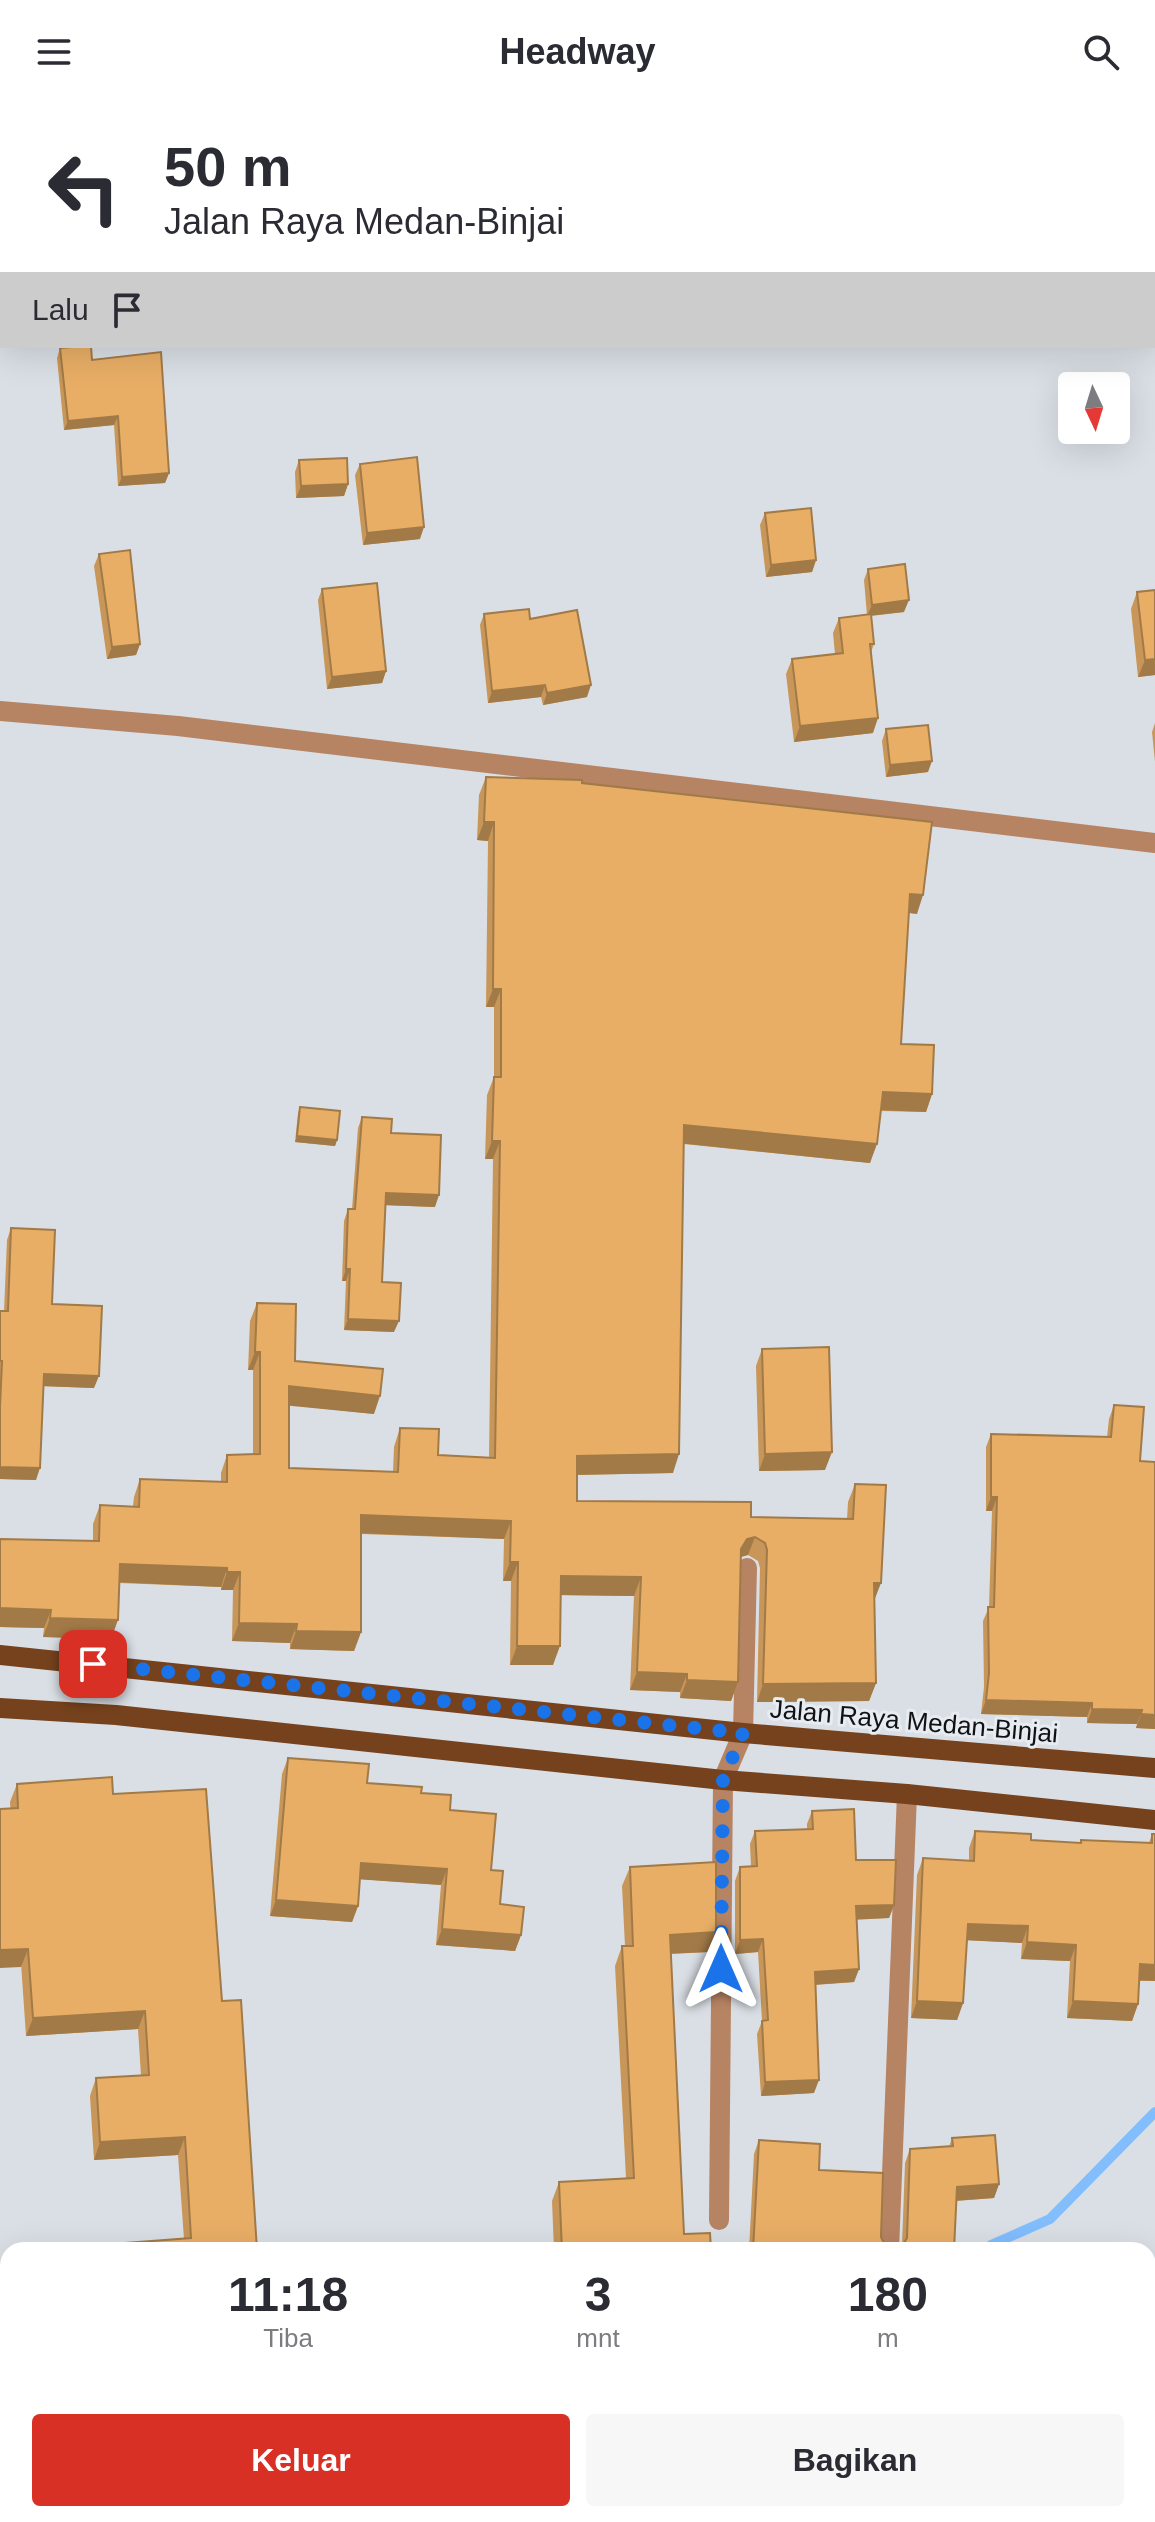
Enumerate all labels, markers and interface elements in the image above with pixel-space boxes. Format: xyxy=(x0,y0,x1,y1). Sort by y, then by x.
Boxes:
icon: menu xyxy=(32,30,76,74)
icon: search xyxy=(1079,30,1123,74)
text: Headway xyxy=(499,31,656,72)
text: 50 m xyxy=(164,135,292,198)
icon: left xyxy=(32,136,136,240)
text: Jalan Raya Medan-Binjai xyxy=(164,201,564,242)
icon: arrive xyxy=(105,288,149,332)
text: Lalu xyxy=(32,293,89,326)
north arrow xyxy=(1058,372,1130,444)
map controls xyxy=(1058,372,1130,444)
pin xyxy=(59,1630,127,1698)
icon: arrive xyxy=(71,1642,115,1686)
street label: Jalan Raya Medan-Binjai xyxy=(769,1693,1059,1749)
position arrow xyxy=(679,1927,763,2011)
text: 11:18 xyxy=(228,2268,348,2321)
text: 3 xyxy=(585,2268,611,2321)
text: 180 xyxy=(848,2268,928,2321)
text: Tiba xyxy=(263,2323,313,2353)
text: mnt xyxy=(576,2323,620,2353)
text: m xyxy=(877,2323,899,2353)
button: Keluar xyxy=(32,2414,570,2506)
button: Bagikan xyxy=(586,2414,1124,2506)

